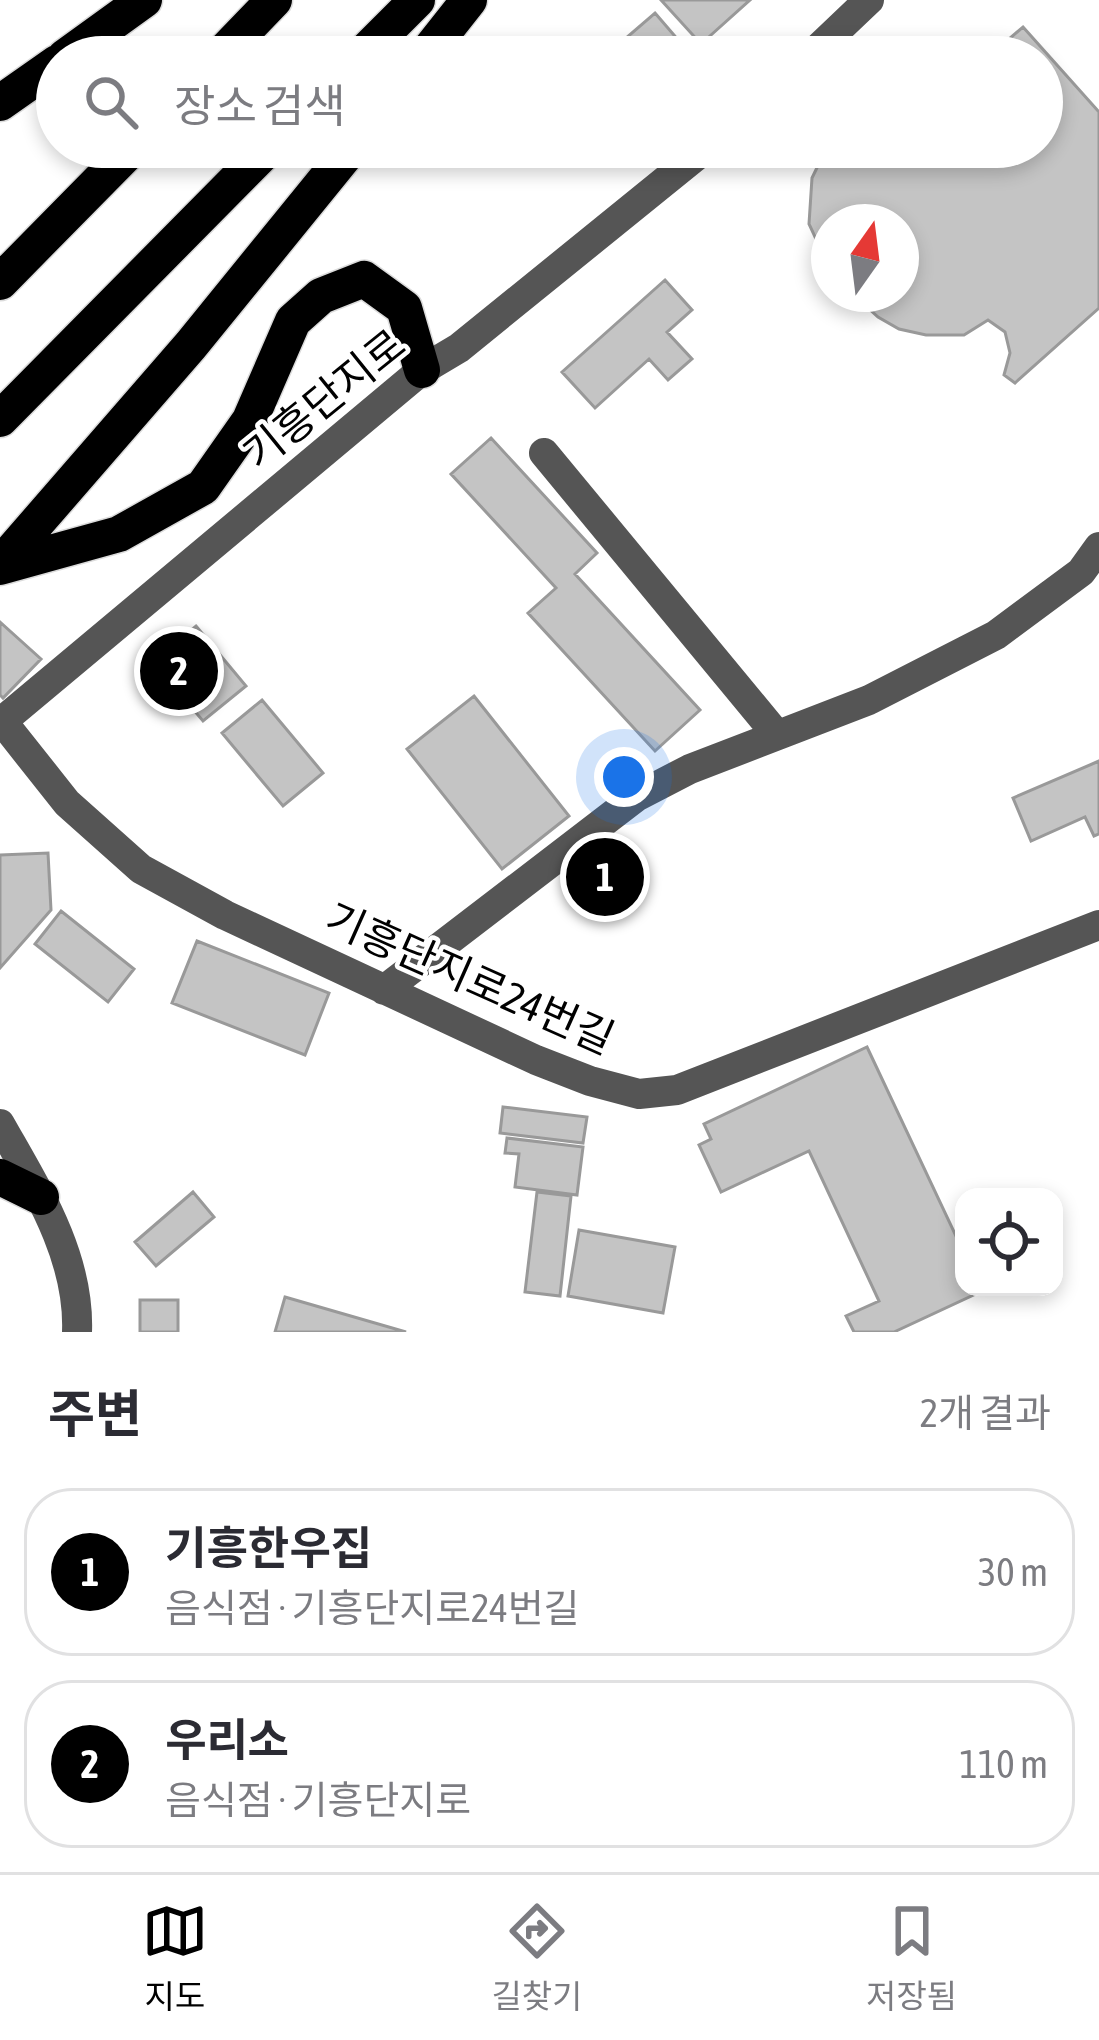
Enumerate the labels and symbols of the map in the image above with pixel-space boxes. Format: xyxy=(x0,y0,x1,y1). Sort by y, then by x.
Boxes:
north arrow xyxy=(811,204,919,312)
street label: 기흥단지로 xyxy=(234,320,414,478)
pin: 2 xyxy=(140,626,218,716)
your location xyxy=(594,747,654,807)
pin: 1 xyxy=(566,832,644,922)
street label: 기흥단지로24번길 xyxy=(319,893,621,1063)

